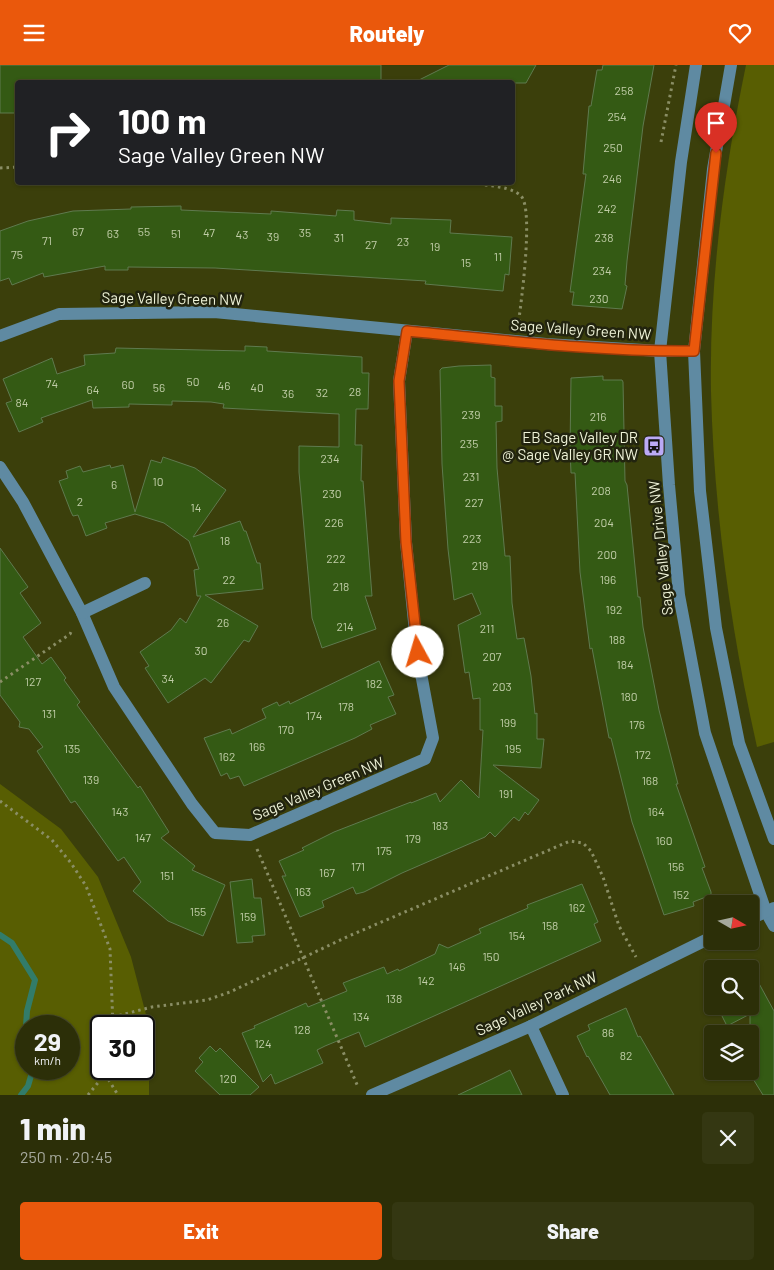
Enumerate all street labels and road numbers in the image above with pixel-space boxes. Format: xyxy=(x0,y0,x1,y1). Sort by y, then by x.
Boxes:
street label: Sage Valley Green NW xyxy=(101,288,243,308)
street label: Sage Valley Green NW xyxy=(510,315,652,343)
street label: Sage Valley Drive NW xyxy=(644,480,676,616)
street label: Sage Valley Green NW xyxy=(250,752,386,824)
street label: Sage Valley Park NW xyxy=(473,967,599,1039)

